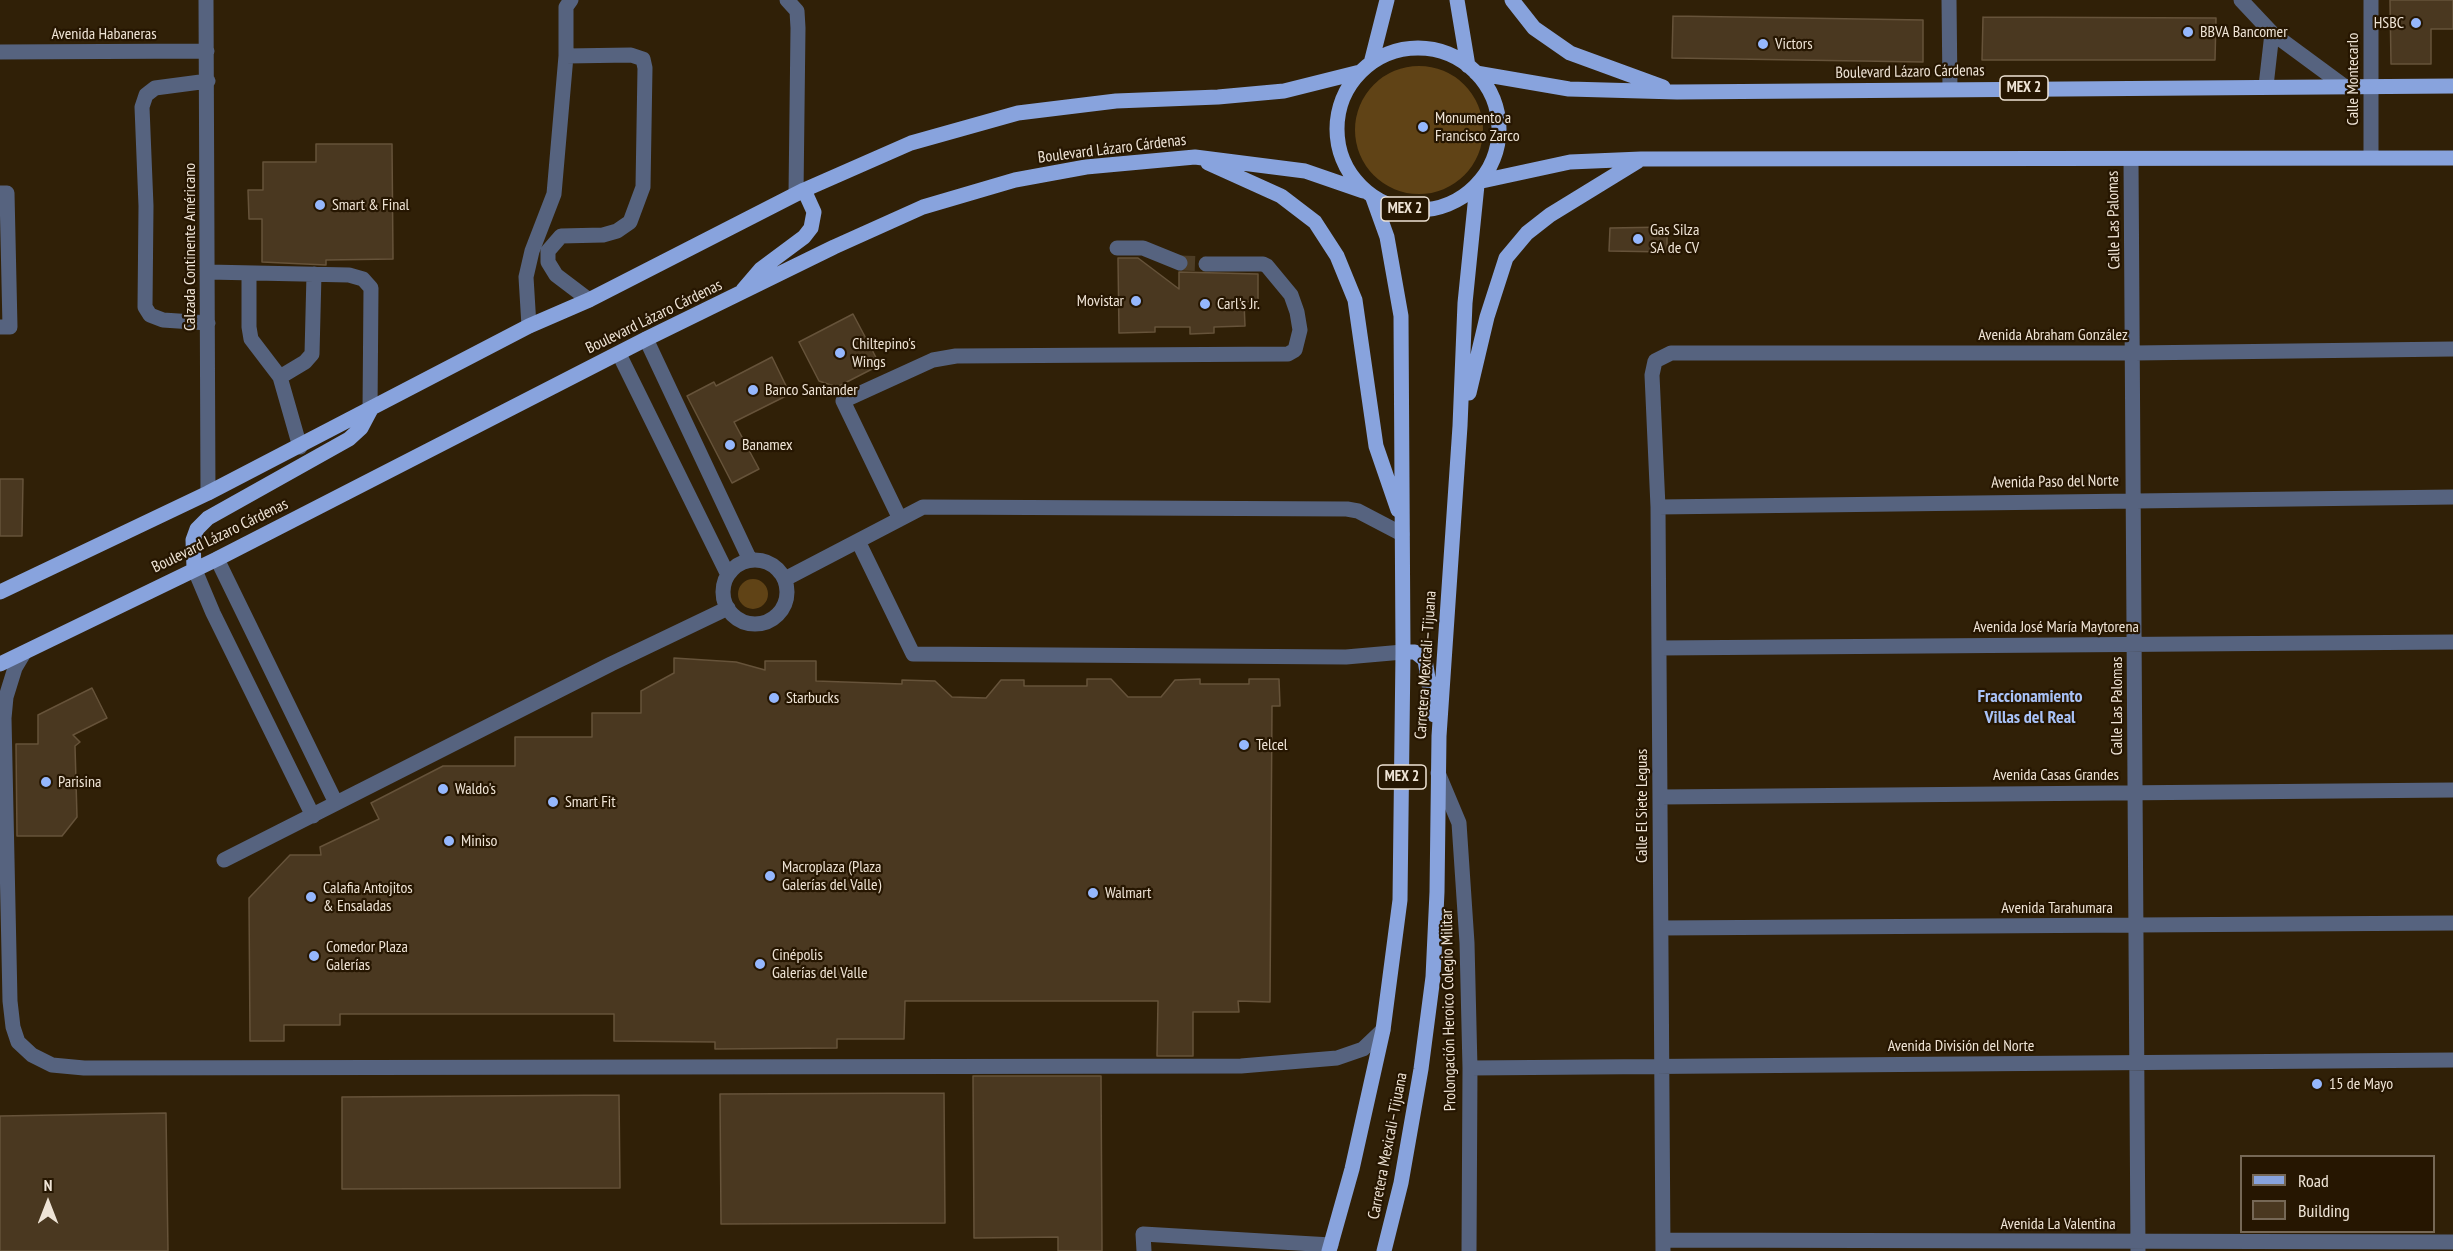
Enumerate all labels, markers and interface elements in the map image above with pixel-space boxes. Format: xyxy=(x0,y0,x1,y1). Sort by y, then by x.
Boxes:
place label: HSBC xyxy=(2374,13,2404,33)
marker: HSBC xyxy=(2409,16,2423,30)
place label: BBVA Bancomer xyxy=(2200,22,2288,42)
street label: Avenida Habaneras xyxy=(51,24,157,44)
marker: BBVA Bancomer xyxy=(2181,25,2195,39)
street label: Calle Montecarlo xyxy=(2343,33,2363,125)
place label: Victors xyxy=(1775,34,1813,54)
marker: Victors xyxy=(1756,37,1770,51)
street label: Boulevard Lázaro Cárdenas xyxy=(1835,61,1985,83)
road number: MEX 2 xyxy=(2000,76,2048,100)
place label: Monumento a Francisco Zarco xyxy=(1435,108,1520,146)
marker: Monumento a Francisco Zarco xyxy=(1416,120,1430,134)
street label: Boulevard Lázaro Cárdenas xyxy=(1037,130,1187,168)
street label: Calzada Continente Américano xyxy=(180,163,200,331)
street label: Calle Las Palomas xyxy=(2104,171,2124,269)
place label: Smart & Final xyxy=(332,195,409,215)
road number: MEX 2 xyxy=(1381,197,1429,221)
marker: Smart & Final xyxy=(313,198,327,212)
place label: Gas Silza SA de CV xyxy=(1650,220,1699,258)
marker: Gas Silza SA de CV xyxy=(1631,232,1645,246)
street label: Boulevard Lázaro Cárdenas xyxy=(583,276,725,358)
place label: Movistar xyxy=(1077,291,1124,311)
marker: Movistar xyxy=(1129,294,1143,308)
place label: Carl's Jr. xyxy=(1217,294,1260,314)
marker: Carl's Jr. xyxy=(1198,297,1212,311)
street label: Avenida Abraham González xyxy=(1978,325,2128,345)
place label: Chiltepino's Wings xyxy=(852,334,916,372)
marker: Chiltepino's Wings xyxy=(833,346,847,360)
place label: Banco Santander xyxy=(765,380,858,400)
marker: Banco Santander xyxy=(746,383,760,397)
place label: Banamex xyxy=(742,435,793,455)
marker: Banamex xyxy=(723,438,737,452)
street label: Avenida Paso del Norte xyxy=(1991,471,2119,493)
street label: Boulevard Lázaro Cárdenas xyxy=(149,495,291,577)
street label: Carretera Mexicali–Tijuana xyxy=(1411,590,1441,740)
street label: Avenida José María Maytorena xyxy=(1973,617,2139,637)
street label: Calle Las Palomas xyxy=(2107,657,2127,755)
district label: Fraccionamiento Villas del Real xyxy=(1977,686,2083,728)
place label: Starbucks xyxy=(786,688,839,708)
marker: Starbucks xyxy=(767,691,781,705)
place label: Telcel xyxy=(1256,735,1288,755)
marker: Telcel xyxy=(1237,738,1251,752)
street label: Calle El Siete Leguas xyxy=(1632,749,1652,863)
road number: MEX 2 xyxy=(1378,765,1426,789)
street label: Avenida Casas Grandes xyxy=(1993,765,2119,785)
place label: Parisina xyxy=(58,772,101,792)
marker: Parisina xyxy=(39,775,53,789)
place label: Waldo's xyxy=(455,779,496,799)
marker: Waldo's xyxy=(436,782,450,796)
place label: Smart Fit xyxy=(565,792,616,812)
marker: Smart Fit xyxy=(546,795,560,809)
place label: Miniso xyxy=(461,831,497,851)
marker: Miniso xyxy=(442,834,456,848)
place label: Macroplaza (Plaza Galerías del Valle) xyxy=(782,857,881,895)
marker: Macroplaza (Plaza Galerías del Valle) xyxy=(763,869,777,883)
place label: Calafia Antojitos & Ensaladas xyxy=(323,878,413,916)
place label: Walmart xyxy=(1105,883,1151,903)
marker: Walmart xyxy=(1086,886,1100,900)
marker: Calafia Antojitos & Ensaladas xyxy=(304,890,318,904)
street label: Avenida Tarahumara xyxy=(2001,898,2113,918)
street label: Prolongación Heroico Colegio Militar xyxy=(1438,909,1460,1111)
place label: Comedor Plaza Galerías xyxy=(326,937,408,975)
place label: Cinépolis Galerías del Valle xyxy=(772,945,868,983)
marker: Comedor Plaza Galerías xyxy=(307,949,321,963)
marker: Cinépolis Galerías del Valle xyxy=(753,957,767,971)
street label: Avenida División del Norte xyxy=(1888,1036,2034,1056)
street label: Carretera Mexicali–Tijuana xyxy=(1364,1071,1412,1221)
place label: 15 de Mayo xyxy=(2329,1074,2393,1094)
marker: 15 de Mayo xyxy=(2310,1077,2324,1091)
legend xyxy=(2240,1155,2435,1233)
text: Road xyxy=(2298,1169,2329,1192)
north arrow xyxy=(18,1173,78,1233)
text: N xyxy=(44,1175,52,1195)
text: Building xyxy=(2298,1199,2350,1222)
street label: Avenida La Valentina xyxy=(2000,1214,2116,1234)

